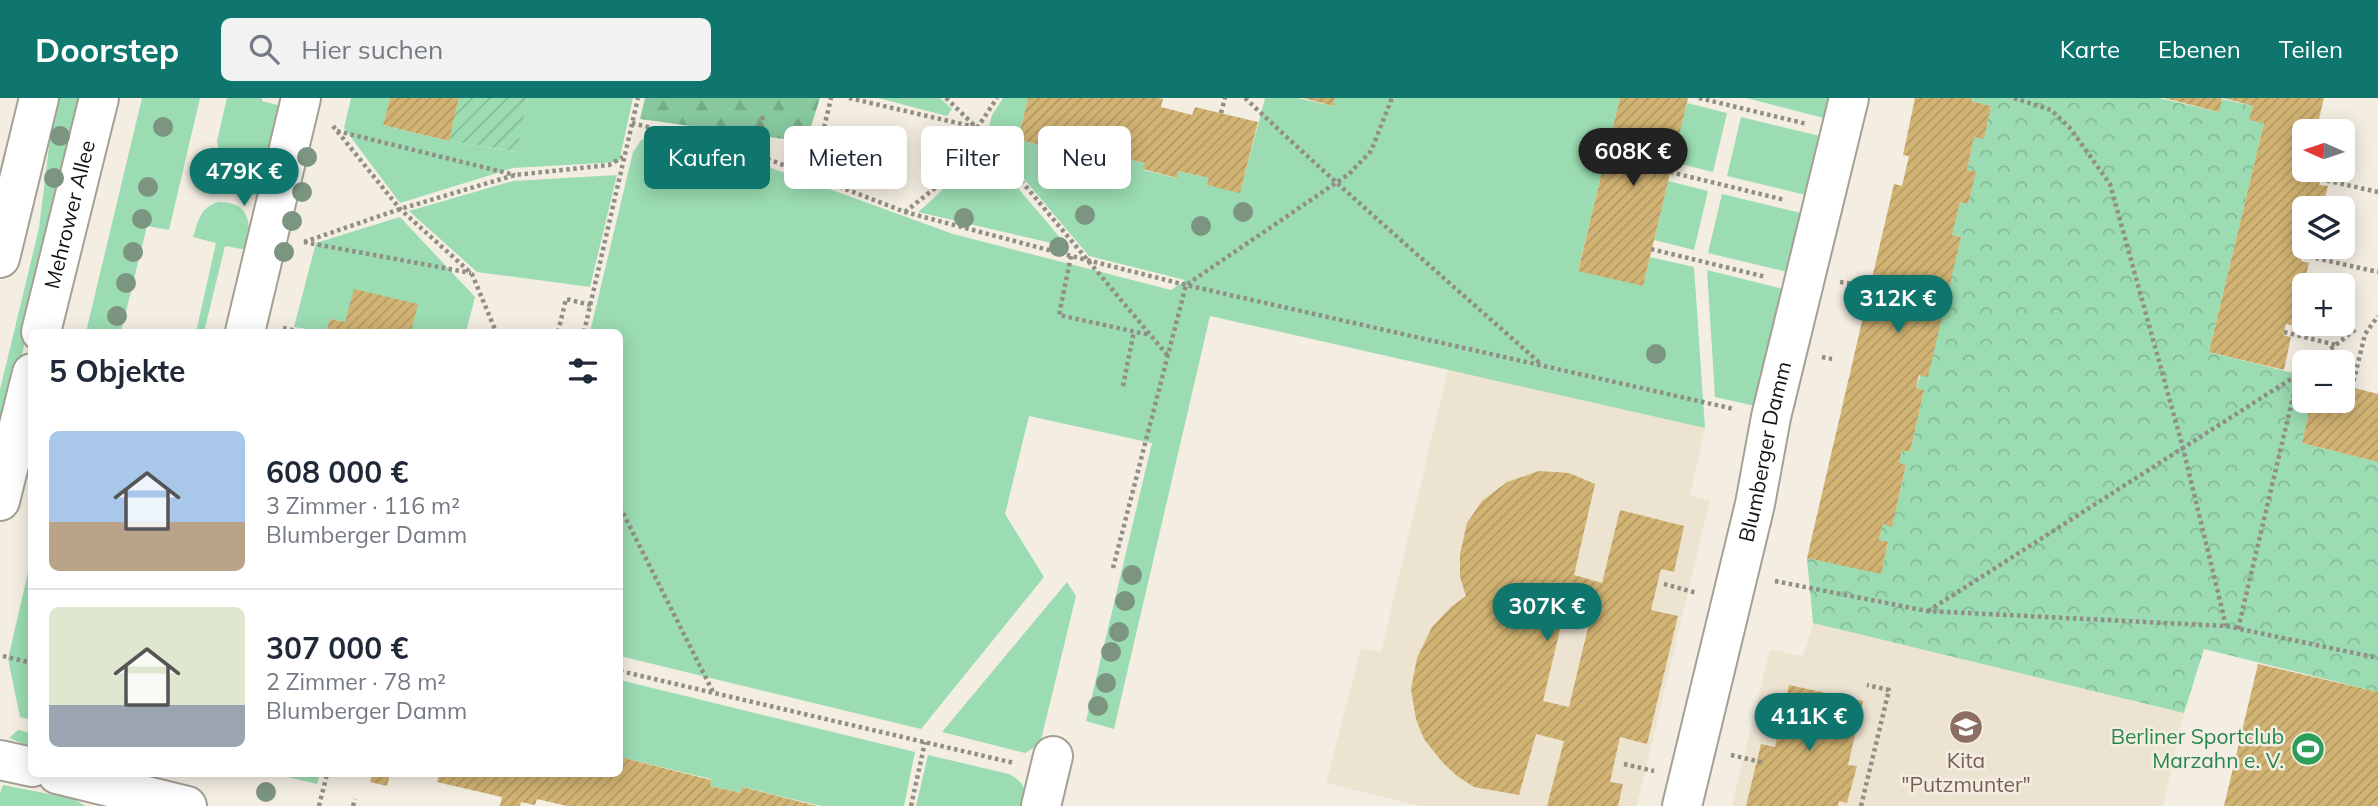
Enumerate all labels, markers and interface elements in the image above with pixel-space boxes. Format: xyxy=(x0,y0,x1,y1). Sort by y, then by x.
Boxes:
search box xyxy=(221,18,711,81)
text: Doorstep xyxy=(35,29,179,70)
icon: search xyxy=(245,30,283,68)
text: Hier suchen xyxy=(301,33,443,66)
text: Karte xyxy=(2060,34,2120,64)
text: Ebenen xyxy=(2158,34,2241,64)
text: Teilen xyxy=(2279,34,2343,64)
north arrow xyxy=(2292,119,2356,182)
map controls xyxy=(2292,119,2355,413)
chip: Kaufen xyxy=(644,126,770,189)
chip: Mieten xyxy=(784,126,907,189)
chip: Filter xyxy=(921,126,1024,189)
chip: Neu xyxy=(1038,126,1131,189)
pin: 608K € xyxy=(1576,129,1690,188)
text: 608K € xyxy=(1595,136,1671,165)
street label: Mehrower Allee xyxy=(38,137,100,291)
pin: 479K € xyxy=(187,148,301,208)
text: 479K € xyxy=(206,156,282,185)
button: layers xyxy=(2292,196,2355,259)
button: + xyxy=(2292,273,2355,336)
pin: 312K € xyxy=(1841,275,1955,335)
text: 312K € xyxy=(1860,283,1936,312)
button: − xyxy=(2292,350,2355,413)
text: 5 Objekte xyxy=(49,352,185,390)
icon: filters xyxy=(564,352,602,390)
street label: Blumberger Damm xyxy=(1732,359,1796,544)
text: 608 000 € xyxy=(266,453,408,491)
icon: home xyxy=(105,459,189,543)
text: 3 Zimmer · 116 m² xyxy=(266,491,460,520)
text: Blumberger Damm xyxy=(266,520,467,549)
pin: 307K € xyxy=(1490,584,1604,643)
text: 307K € xyxy=(1509,591,1585,620)
text: 307 000 € xyxy=(266,629,408,667)
icon: home xyxy=(105,635,189,719)
text: 2 Zimmer · 78 m² xyxy=(266,667,446,696)
pin: 411K € xyxy=(1752,694,1866,753)
text: Blumberger Damm xyxy=(266,696,467,725)
text: 411K € xyxy=(1771,701,1847,730)
school or university icon: Kita "Putzmunter" xyxy=(1947,708,1985,746)
place label: Berliner Sportclub Marzahn e. V. xyxy=(2111,723,2284,773)
sports icon: Berliner Sportclub Marzahn e. V. xyxy=(2289,730,2327,768)
place label: Kita "Putzmunter" xyxy=(1901,747,2031,797)

